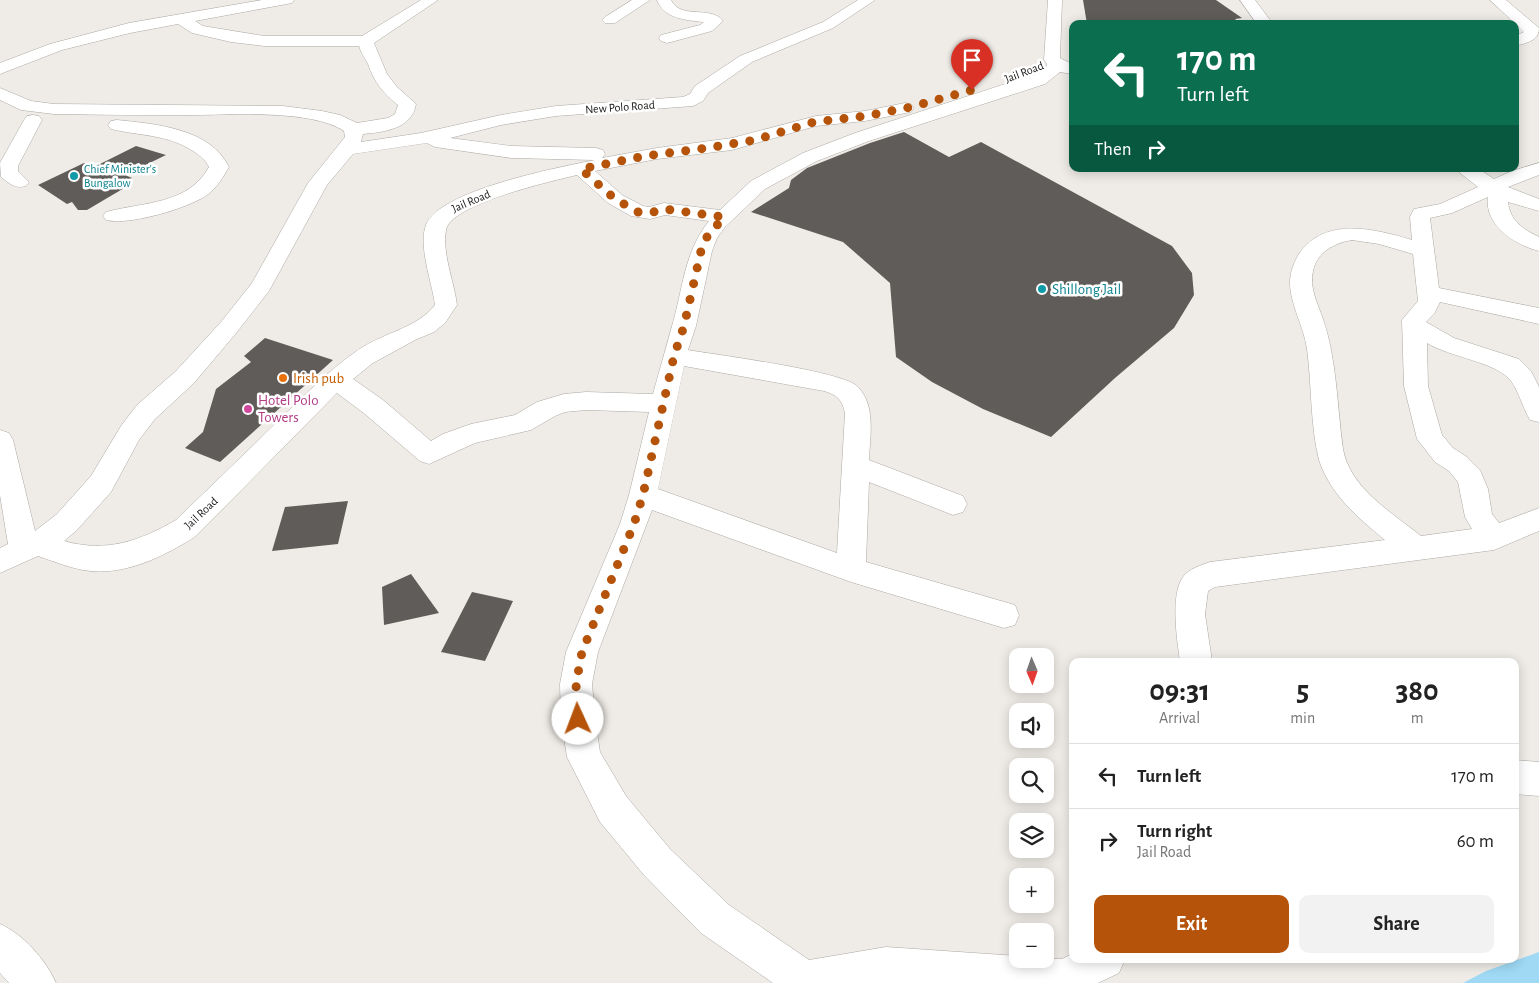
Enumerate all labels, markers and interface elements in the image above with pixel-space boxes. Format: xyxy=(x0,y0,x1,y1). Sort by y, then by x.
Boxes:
pin xyxy=(951,39,993,90)
icon: left xyxy=(1094,40,1159,105)
text: 170 m xyxy=(1177,42,1257,77)
icon: arrive xyxy=(958,46,986,74)
street label: Jail Road xyxy=(1003,59,1045,85)
text: Turn left xyxy=(1177,83,1249,105)
street label: New Polo Road xyxy=(585,99,655,115)
icon: right xyxy=(1142,135,1170,163)
text: Then xyxy=(1094,140,1132,159)
place label: Chief Minister's Bungalow xyxy=(84,163,156,189)
marker: Chief Minister's Bungalow xyxy=(68,170,80,182)
street label: Jail Road xyxy=(450,188,492,214)
place label: Shillong Jail xyxy=(1052,282,1121,297)
marker: Shillong Jail xyxy=(1036,283,1048,295)
place label: Irish pub xyxy=(293,371,344,386)
marker: Irish pub xyxy=(277,372,289,384)
place label: Hotel Polo Towers xyxy=(258,393,319,425)
marker: Hotel Polo Towers xyxy=(242,403,254,415)
street label: Jail Road xyxy=(182,495,220,531)
north arrow xyxy=(1009,648,1054,692)
map controls xyxy=(1009,648,1054,968)
text: 09:31 xyxy=(1149,676,1210,706)
text: 5 xyxy=(1296,676,1309,706)
text: 380 xyxy=(1395,676,1439,706)
position arrow xyxy=(551,692,603,744)
button: sound xyxy=(1009,703,1054,748)
text: Arrival xyxy=(1159,710,1200,726)
text: min xyxy=(1290,710,1315,726)
text: m xyxy=(1411,710,1423,726)
button: search xyxy=(1009,758,1054,803)
icon: left xyxy=(1094,762,1122,790)
text: Turn left xyxy=(1137,767,1201,786)
text: 170 m xyxy=(1451,767,1494,786)
button: layers xyxy=(1009,813,1054,858)
text: Turn right xyxy=(1137,822,1212,841)
icon: right xyxy=(1094,827,1122,855)
text: 60 m xyxy=(1457,832,1494,851)
text: Jail Road xyxy=(1137,844,1191,860)
button: + xyxy=(1009,868,1054,913)
button: Exit xyxy=(1094,895,1289,953)
button: Share xyxy=(1299,895,1494,953)
button: − xyxy=(1009,923,1054,968)

